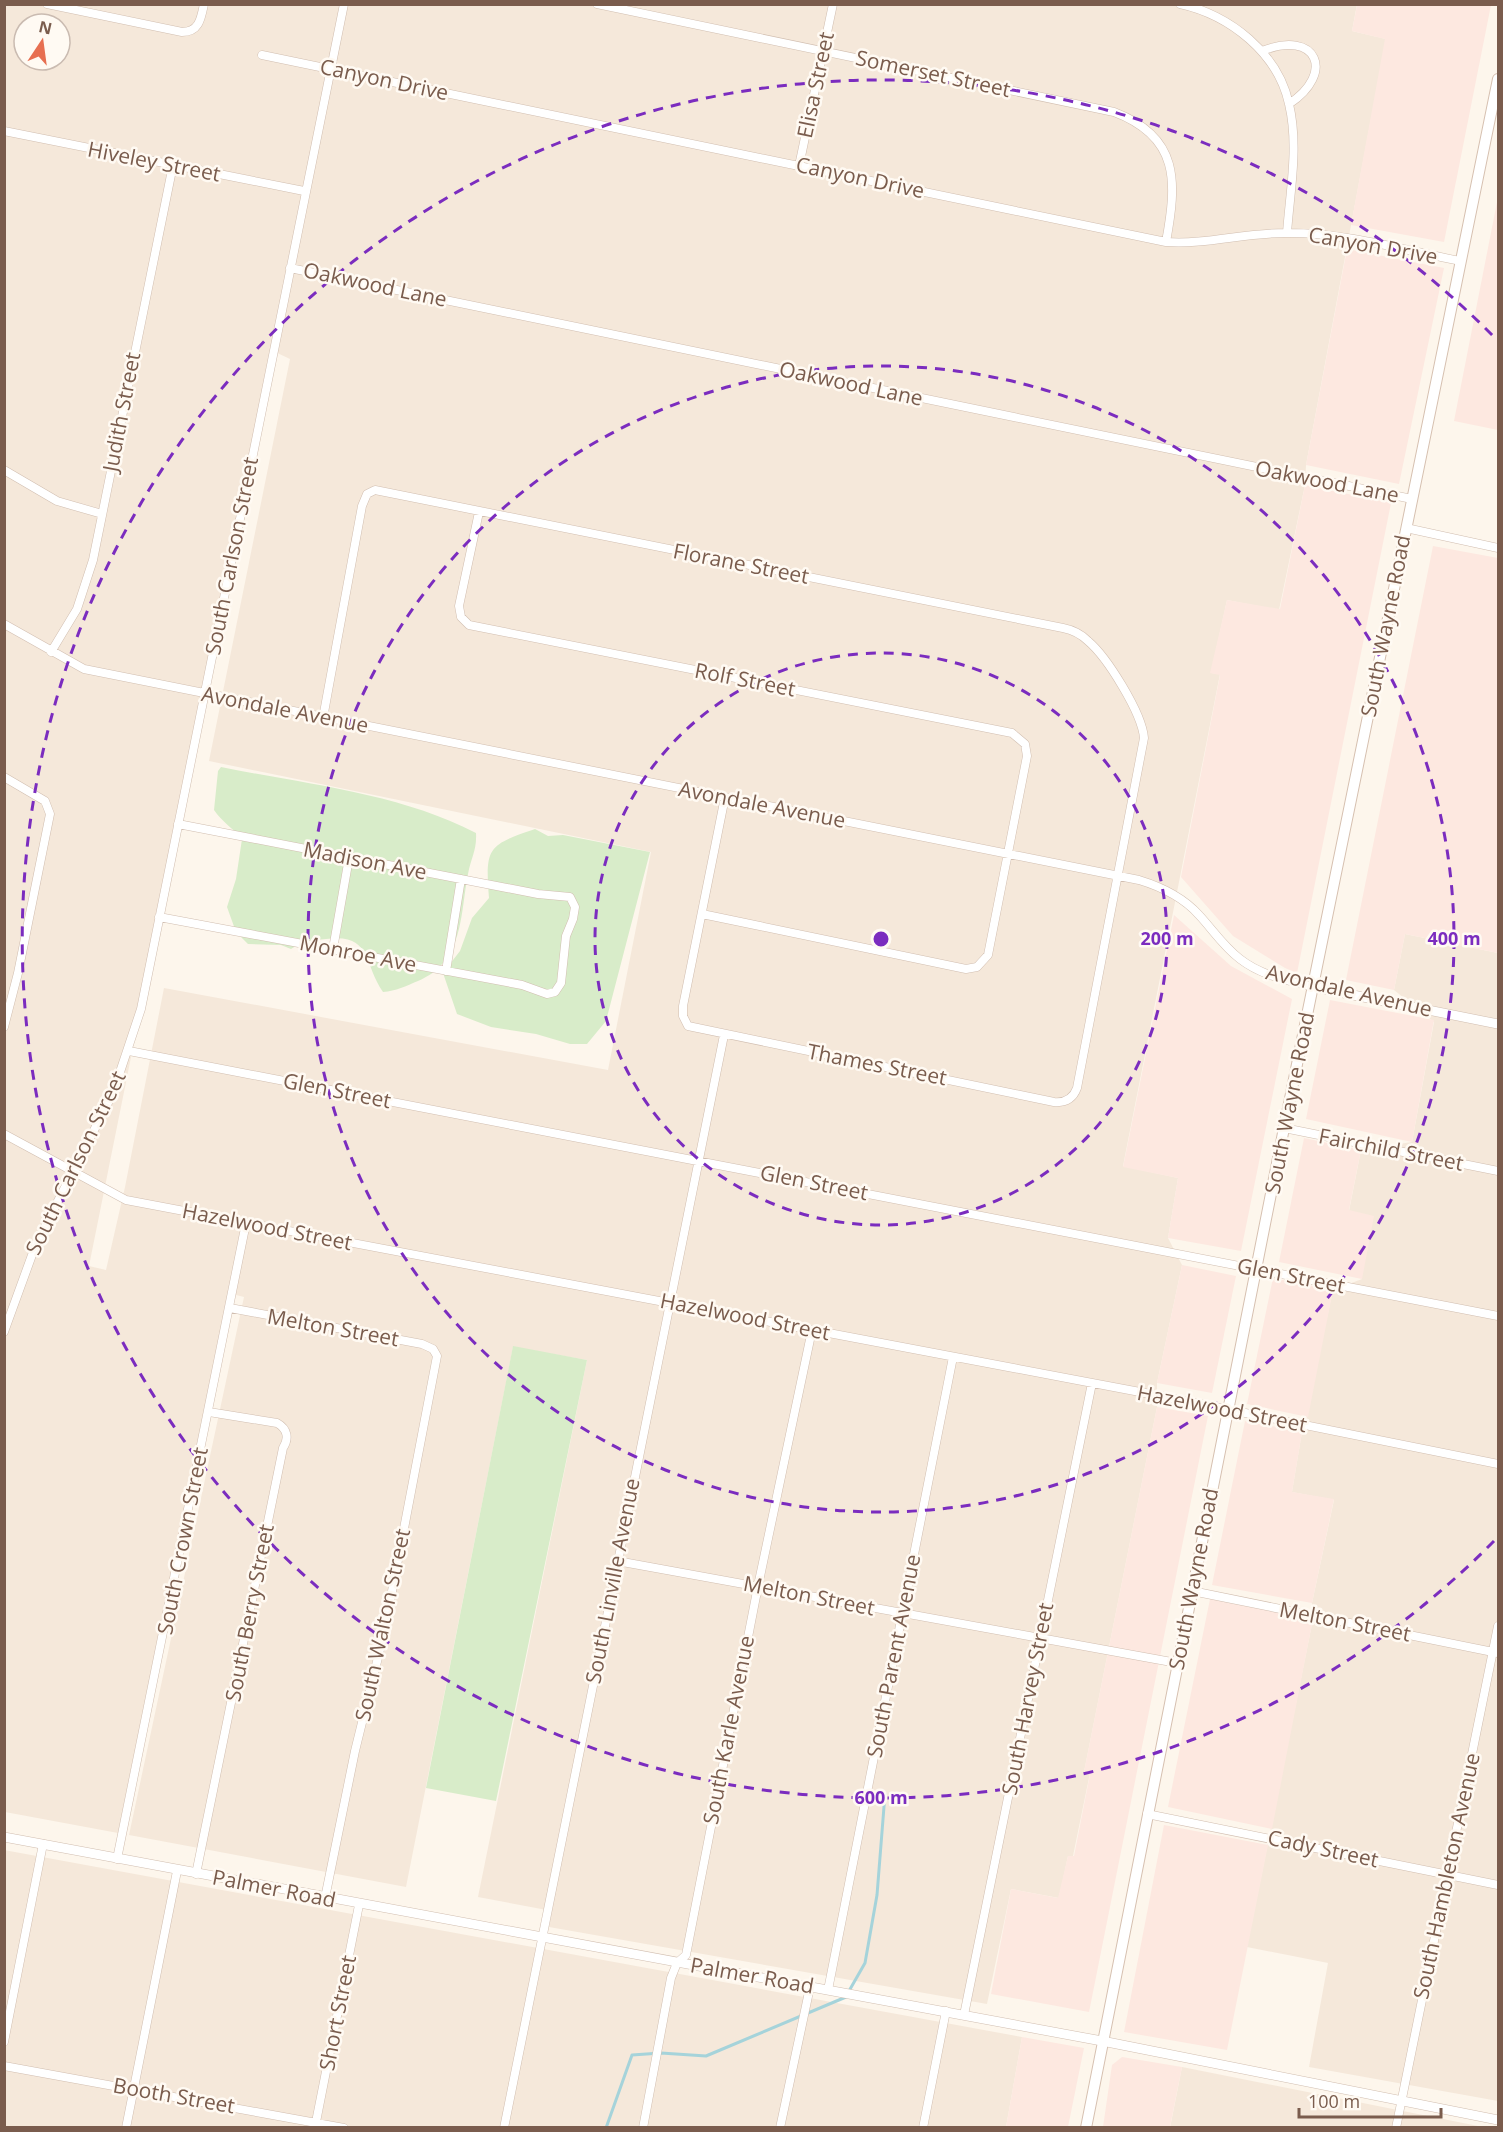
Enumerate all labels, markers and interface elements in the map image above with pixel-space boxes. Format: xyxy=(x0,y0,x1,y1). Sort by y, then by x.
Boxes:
north arrow xyxy=(12,12,72,72)
text: N xyxy=(37,15,54,40)
street label: Elisa Street xyxy=(790,29,840,141)
street label: Somerset Street xyxy=(853,43,1013,103)
street label: Canyon Drive xyxy=(317,52,451,106)
street label: Hiveley Street xyxy=(85,134,223,188)
street label: Canyon Drive xyxy=(793,150,927,204)
street label: Canyon Drive xyxy=(1306,220,1440,270)
street label: Oakwood Lane xyxy=(301,255,450,313)
street label: Judith Street xyxy=(95,350,146,476)
street label: Oakwood Lane xyxy=(777,354,926,412)
street label: Oakwood Lane xyxy=(1253,453,1402,509)
street label: South Carlson Street xyxy=(198,454,264,657)
street label: South Wayne Road xyxy=(1354,532,1416,719)
street label: Florane Street xyxy=(671,536,812,590)
street label: Rolf Street xyxy=(692,656,798,702)
street label: Avondale Avenue xyxy=(199,679,371,739)
street label: Avondale Avenue xyxy=(676,774,848,834)
street label: Madison Ave xyxy=(301,834,429,886)
text: 200 m xyxy=(1140,926,1194,950)
text: 400 m xyxy=(1427,926,1481,950)
street label: Monroe Ave xyxy=(297,928,419,978)
centre of rings xyxy=(871,929,891,949)
street label: Avondale Avenue xyxy=(1264,957,1435,1023)
street label: South Wayne Road xyxy=(1258,1009,1320,1196)
street label: Thames Street xyxy=(805,1037,949,1091)
street label: South Carlson Street xyxy=(18,1066,132,1259)
street label: Glen Street xyxy=(281,1066,394,1114)
street label: Fairchild Street xyxy=(1316,1121,1466,1177)
street label: Glen Street xyxy=(758,1158,871,1206)
street label: Hazelwood Street xyxy=(180,1196,355,1256)
street label: Glen Street xyxy=(1235,1251,1348,1299)
street label: Hazelwood Street xyxy=(658,1286,833,1346)
street label: Melton Street xyxy=(265,1302,401,1352)
street label: Hazelwood Street xyxy=(1135,1378,1310,1438)
street label: South Crown Street xyxy=(150,1445,214,1637)
street label: South Linville Avenue xyxy=(578,1476,646,1686)
street label: South Wayne Road xyxy=(1162,1485,1224,1672)
street label: South Berry Street xyxy=(218,1522,280,1704)
street label: South Walton Street xyxy=(348,1526,416,1724)
street label: South Parent Avenue xyxy=(860,1552,926,1760)
street label: Melton Street xyxy=(741,1569,877,1621)
street label: Melton Street xyxy=(1277,1595,1413,1647)
street label: South Harvey Street xyxy=(995,1600,1059,1797)
street label: South Karle Avenue xyxy=(696,1633,760,1827)
street label: South Hambleton Avenue xyxy=(1406,1750,1486,2001)
text: 600 m xyxy=(854,1785,908,1809)
street label: Cady Street xyxy=(1265,1823,1381,1873)
street label: Palmer Road xyxy=(210,1862,338,1914)
street label: Palmer Road xyxy=(688,1950,816,2000)
street label: Short Street xyxy=(312,1953,362,2073)
street label: Booth Street xyxy=(111,2071,237,2120)
scale bar xyxy=(1299,2081,1442,2119)
text: 100 m xyxy=(1308,2089,1360,2113)

